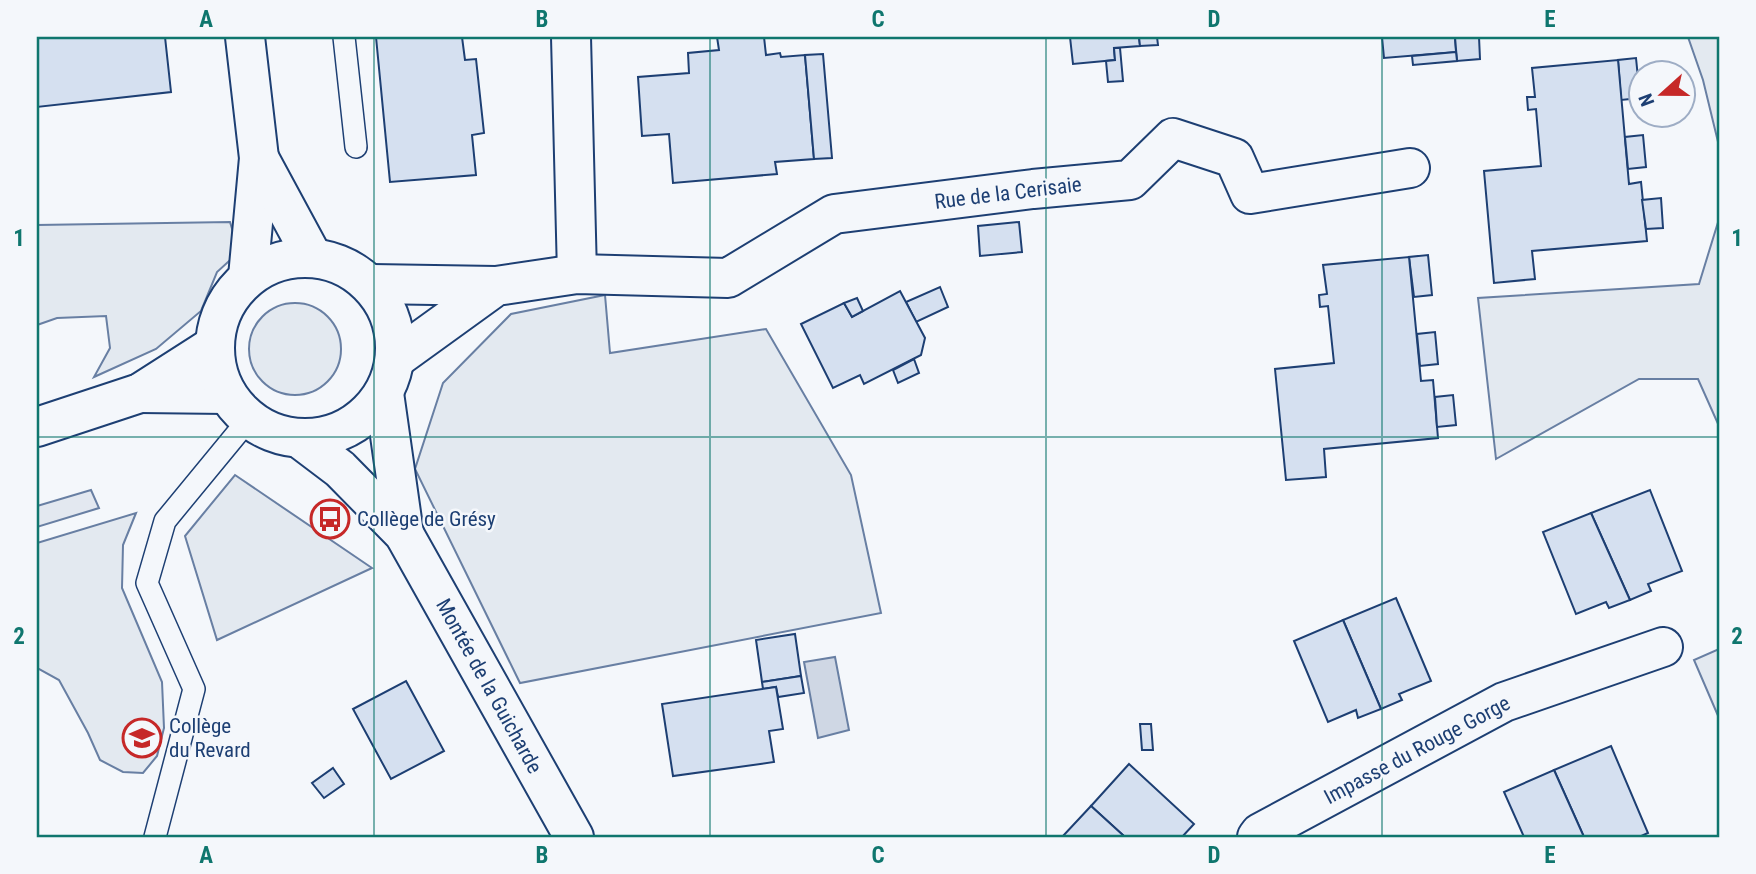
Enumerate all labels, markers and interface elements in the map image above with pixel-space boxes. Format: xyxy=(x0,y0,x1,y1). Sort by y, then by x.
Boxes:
text: A xyxy=(199,6,213,33)
text: B xyxy=(536,6,548,33)
text: C xyxy=(871,6,885,33)
text: D xyxy=(1208,6,1221,33)
text: E xyxy=(1544,6,1556,33)
north arrow xyxy=(1626,60,1696,130)
text: N xyxy=(1634,90,1659,109)
street label: Rue de la Cerisaie xyxy=(933,172,1083,214)
text: 1 xyxy=(13,225,25,252)
text: 1 xyxy=(1731,225,1743,252)
bus stop icon: Collège de Grésy xyxy=(309,498,351,540)
place label: Collège de Grésy xyxy=(357,507,496,531)
street label: Montée de la Guicharde xyxy=(431,595,547,778)
text: 2 xyxy=(13,623,25,650)
text: 2 xyxy=(1731,623,1743,650)
street label: Impasse du Rouge Gorge xyxy=(1320,691,1514,809)
place label: Collège du Revard xyxy=(169,714,251,762)
school or university icon: Collège du Revard xyxy=(121,717,163,759)
text: A xyxy=(199,842,213,869)
text: B xyxy=(536,842,548,869)
text: C xyxy=(871,842,885,869)
text: D xyxy=(1208,842,1221,869)
text: E xyxy=(1544,842,1556,869)

